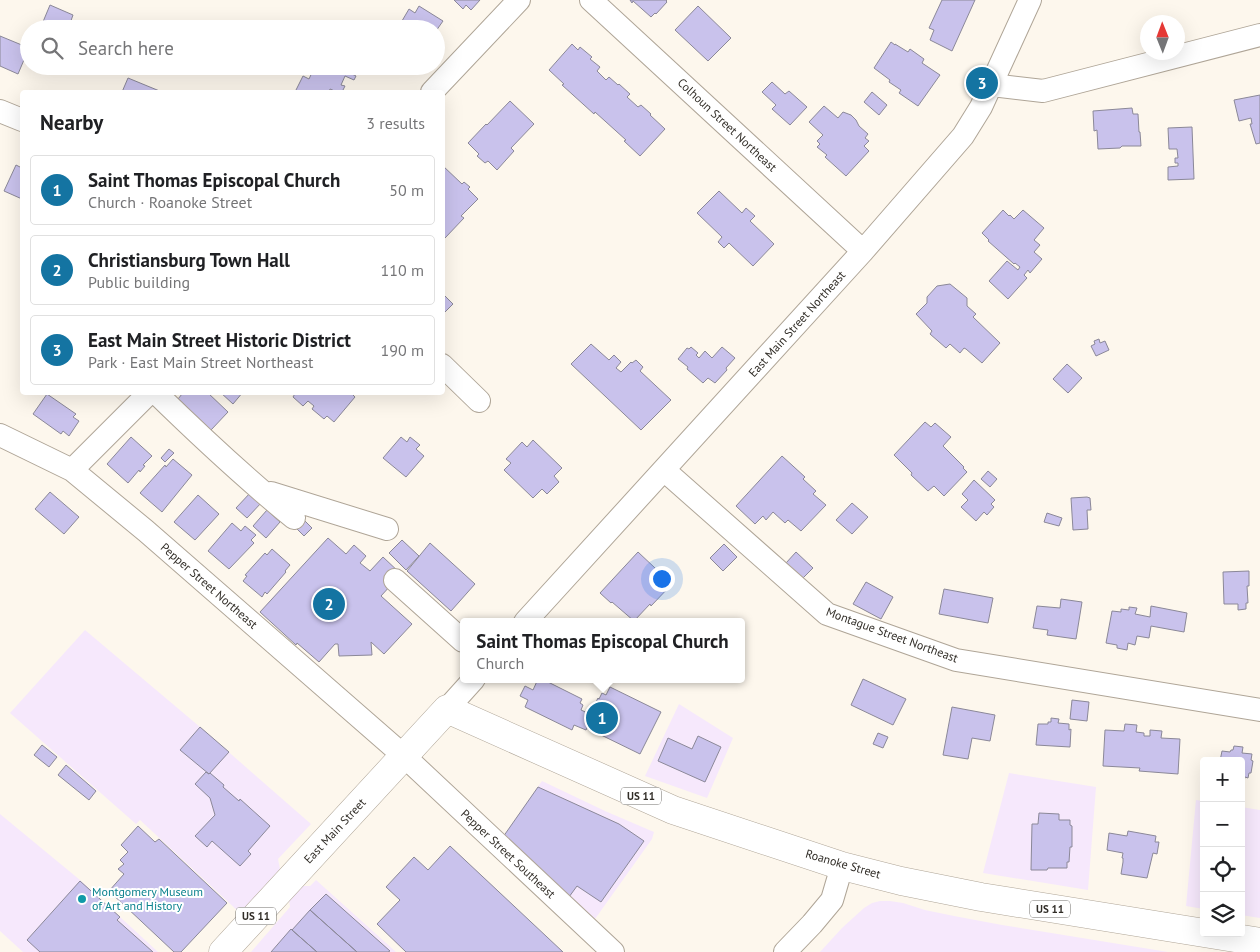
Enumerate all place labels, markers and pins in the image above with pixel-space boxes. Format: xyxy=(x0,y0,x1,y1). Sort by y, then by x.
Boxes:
pin: 3 xyxy=(966,64,998,102)
pin: 2 xyxy=(313,585,345,623)
pin: 1 xyxy=(586,699,618,737)
place label: Montgomery Museum of Art and History xyxy=(92,884,203,913)
marker: Montgomery Museum of Art and History xyxy=(76,893,88,905)

